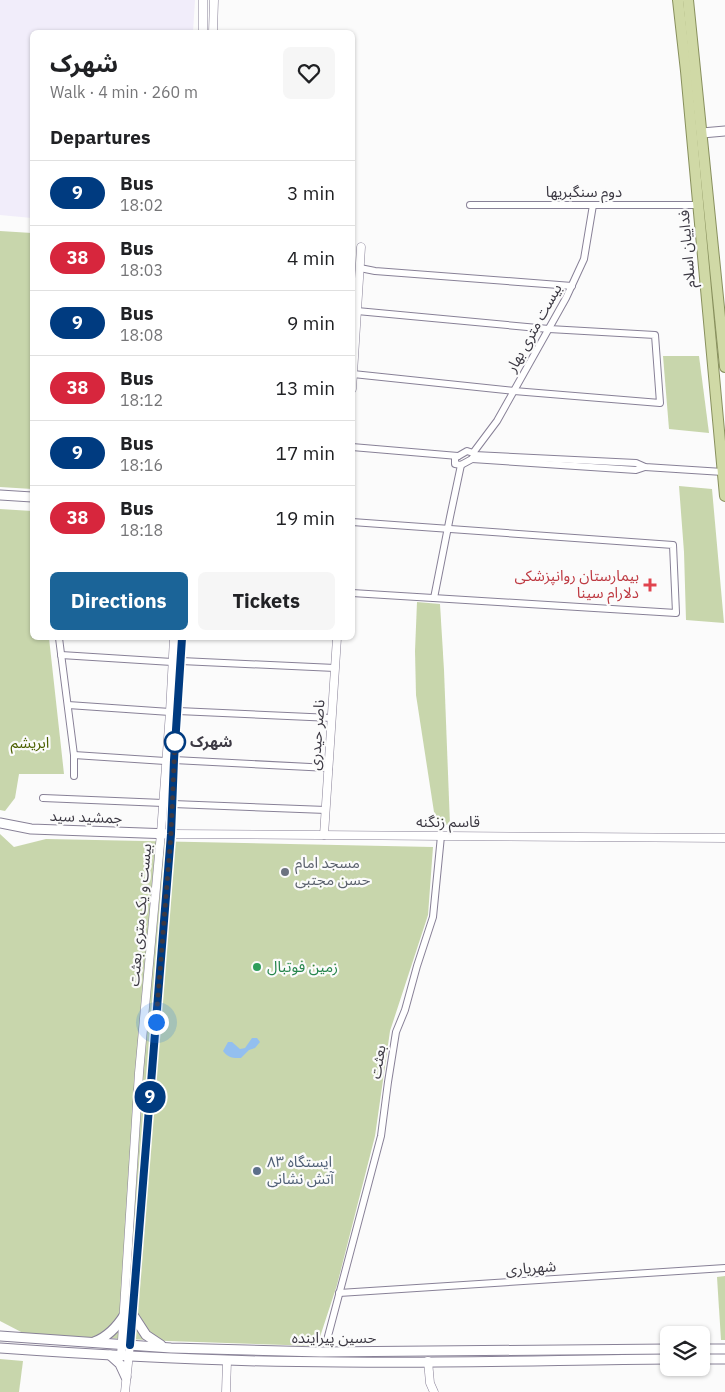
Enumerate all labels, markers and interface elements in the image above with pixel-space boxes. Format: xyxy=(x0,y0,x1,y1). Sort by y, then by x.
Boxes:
text: شهرک xyxy=(50,47,118,79)
button: heart xyxy=(283,47,335,99)
text: Walk · 4 min · 260 m xyxy=(50,82,198,102)
text: Departures xyxy=(50,125,150,149)
text: Bus xyxy=(120,171,154,195)
text: 9 xyxy=(72,181,83,204)
text: 3 min xyxy=(287,181,335,205)
street label: دوم سنگبریها xyxy=(546,182,622,203)
text: 18:02 xyxy=(120,195,163,215)
street label: فداییان اسلام xyxy=(674,209,701,289)
text: Bus xyxy=(120,236,154,260)
text: 38 xyxy=(67,246,88,269)
text: 4 min xyxy=(287,246,335,270)
text: 18:03 xyxy=(120,260,163,280)
street label: بیست متری بهار xyxy=(501,280,566,376)
text: Bus xyxy=(120,301,154,325)
text: 9 xyxy=(72,311,83,334)
text: 9 min xyxy=(287,311,335,335)
text: 18:08 xyxy=(120,325,163,345)
text: Bus xyxy=(120,366,154,390)
text: 38 xyxy=(67,376,88,399)
text: 13 min xyxy=(276,376,335,400)
text: 18:12 xyxy=(120,390,163,410)
text: Bus xyxy=(120,431,154,455)
text: 9 xyxy=(72,441,83,464)
text: 17 min xyxy=(276,441,335,465)
text: 18:16 xyxy=(120,455,163,475)
text: Bus xyxy=(120,496,154,520)
text: 38 xyxy=(67,506,88,529)
text: 19 min xyxy=(276,506,335,530)
text: 18:18 xyxy=(120,520,163,540)
place label: بیمارستان روانپزشکی دلارام سینا xyxy=(514,566,639,604)
button: Directions xyxy=(50,572,188,630)
button: Tickets xyxy=(198,572,335,630)
marker: بیمارستان روانپزشکی دلارام سینا xyxy=(643,578,657,592)
street label: ناصر حیدری xyxy=(305,699,328,771)
marker: شهرک xyxy=(164,731,186,753)
place label: شهرک xyxy=(190,732,233,751)
park label: ابریشم xyxy=(11,733,49,754)
street label: جمشید سید xyxy=(49,806,123,827)
street label: قاسم زنگنه xyxy=(416,812,480,833)
street label: بیست و یک متری بعثت xyxy=(124,843,155,987)
place label: مسجد امام حسن مجتبی xyxy=(295,853,370,889)
marker: مسجد امام حسن مجتبی xyxy=(279,866,291,878)
place label: زمین فوتبال xyxy=(267,957,338,976)
marker: زمین فوتبال xyxy=(251,961,263,973)
your location xyxy=(144,1010,169,1035)
street label: بعثت xyxy=(365,1044,390,1080)
line badge: 9 xyxy=(134,1081,166,1113)
text: 9 xyxy=(145,1085,155,1108)
place label: ایستگاه ۸۳ آتش نشانی xyxy=(267,1152,334,1188)
marker: ایستگاه ۸۳ آتش نشانی xyxy=(251,1165,263,1177)
street label: شهریاری xyxy=(505,1256,557,1279)
map controls xyxy=(660,1326,710,1376)
button: layers xyxy=(660,1326,710,1376)
street label: حسین پیراینده xyxy=(292,1328,376,1348)

